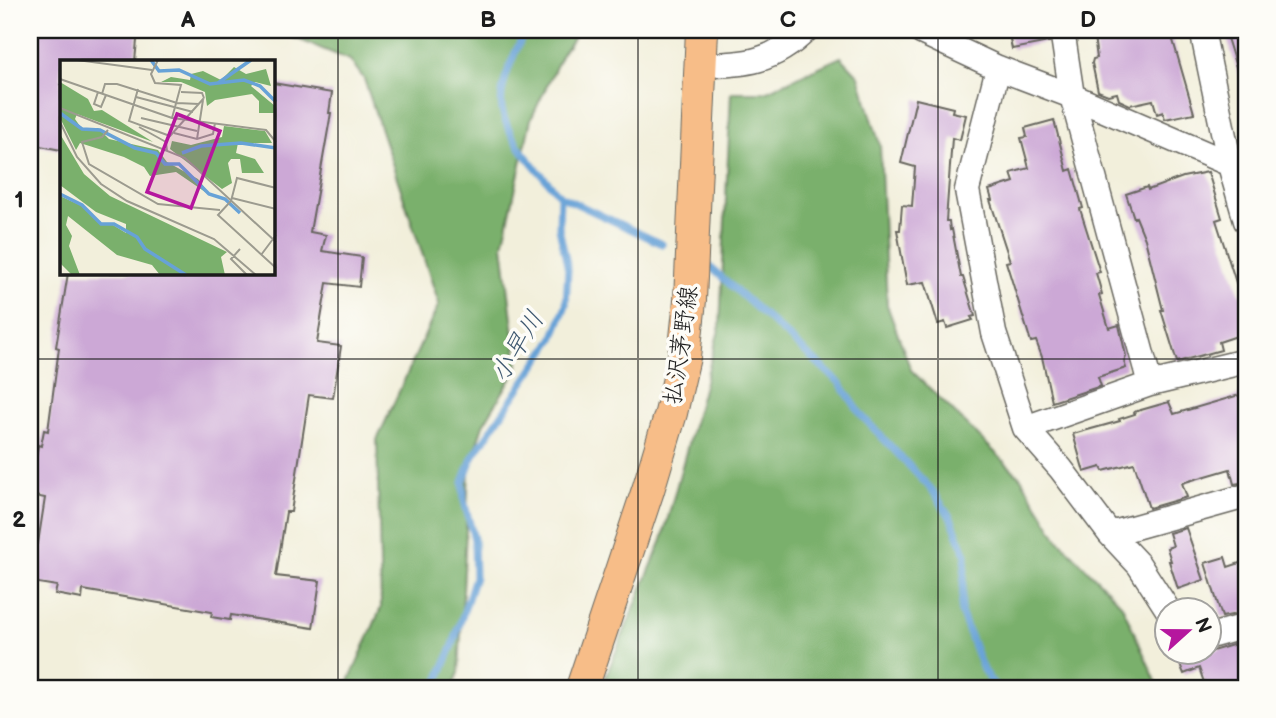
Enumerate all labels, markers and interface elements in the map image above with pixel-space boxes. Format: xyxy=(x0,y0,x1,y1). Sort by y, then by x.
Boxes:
text: A xyxy=(180,6,196,34)
text: B xyxy=(480,6,496,34)
text: C xyxy=(780,6,796,34)
text: D xyxy=(1080,6,1096,34)
inset map xyxy=(60,60,275,275)
text: 1 xyxy=(14,186,24,214)
street label: 払沢茅野線 xyxy=(658,284,704,406)
water label: 小早川 xyxy=(485,306,551,388)
text: 2 xyxy=(12,506,26,534)
north arrow xyxy=(1154,596,1224,666)
text: N xyxy=(1189,615,1216,636)

